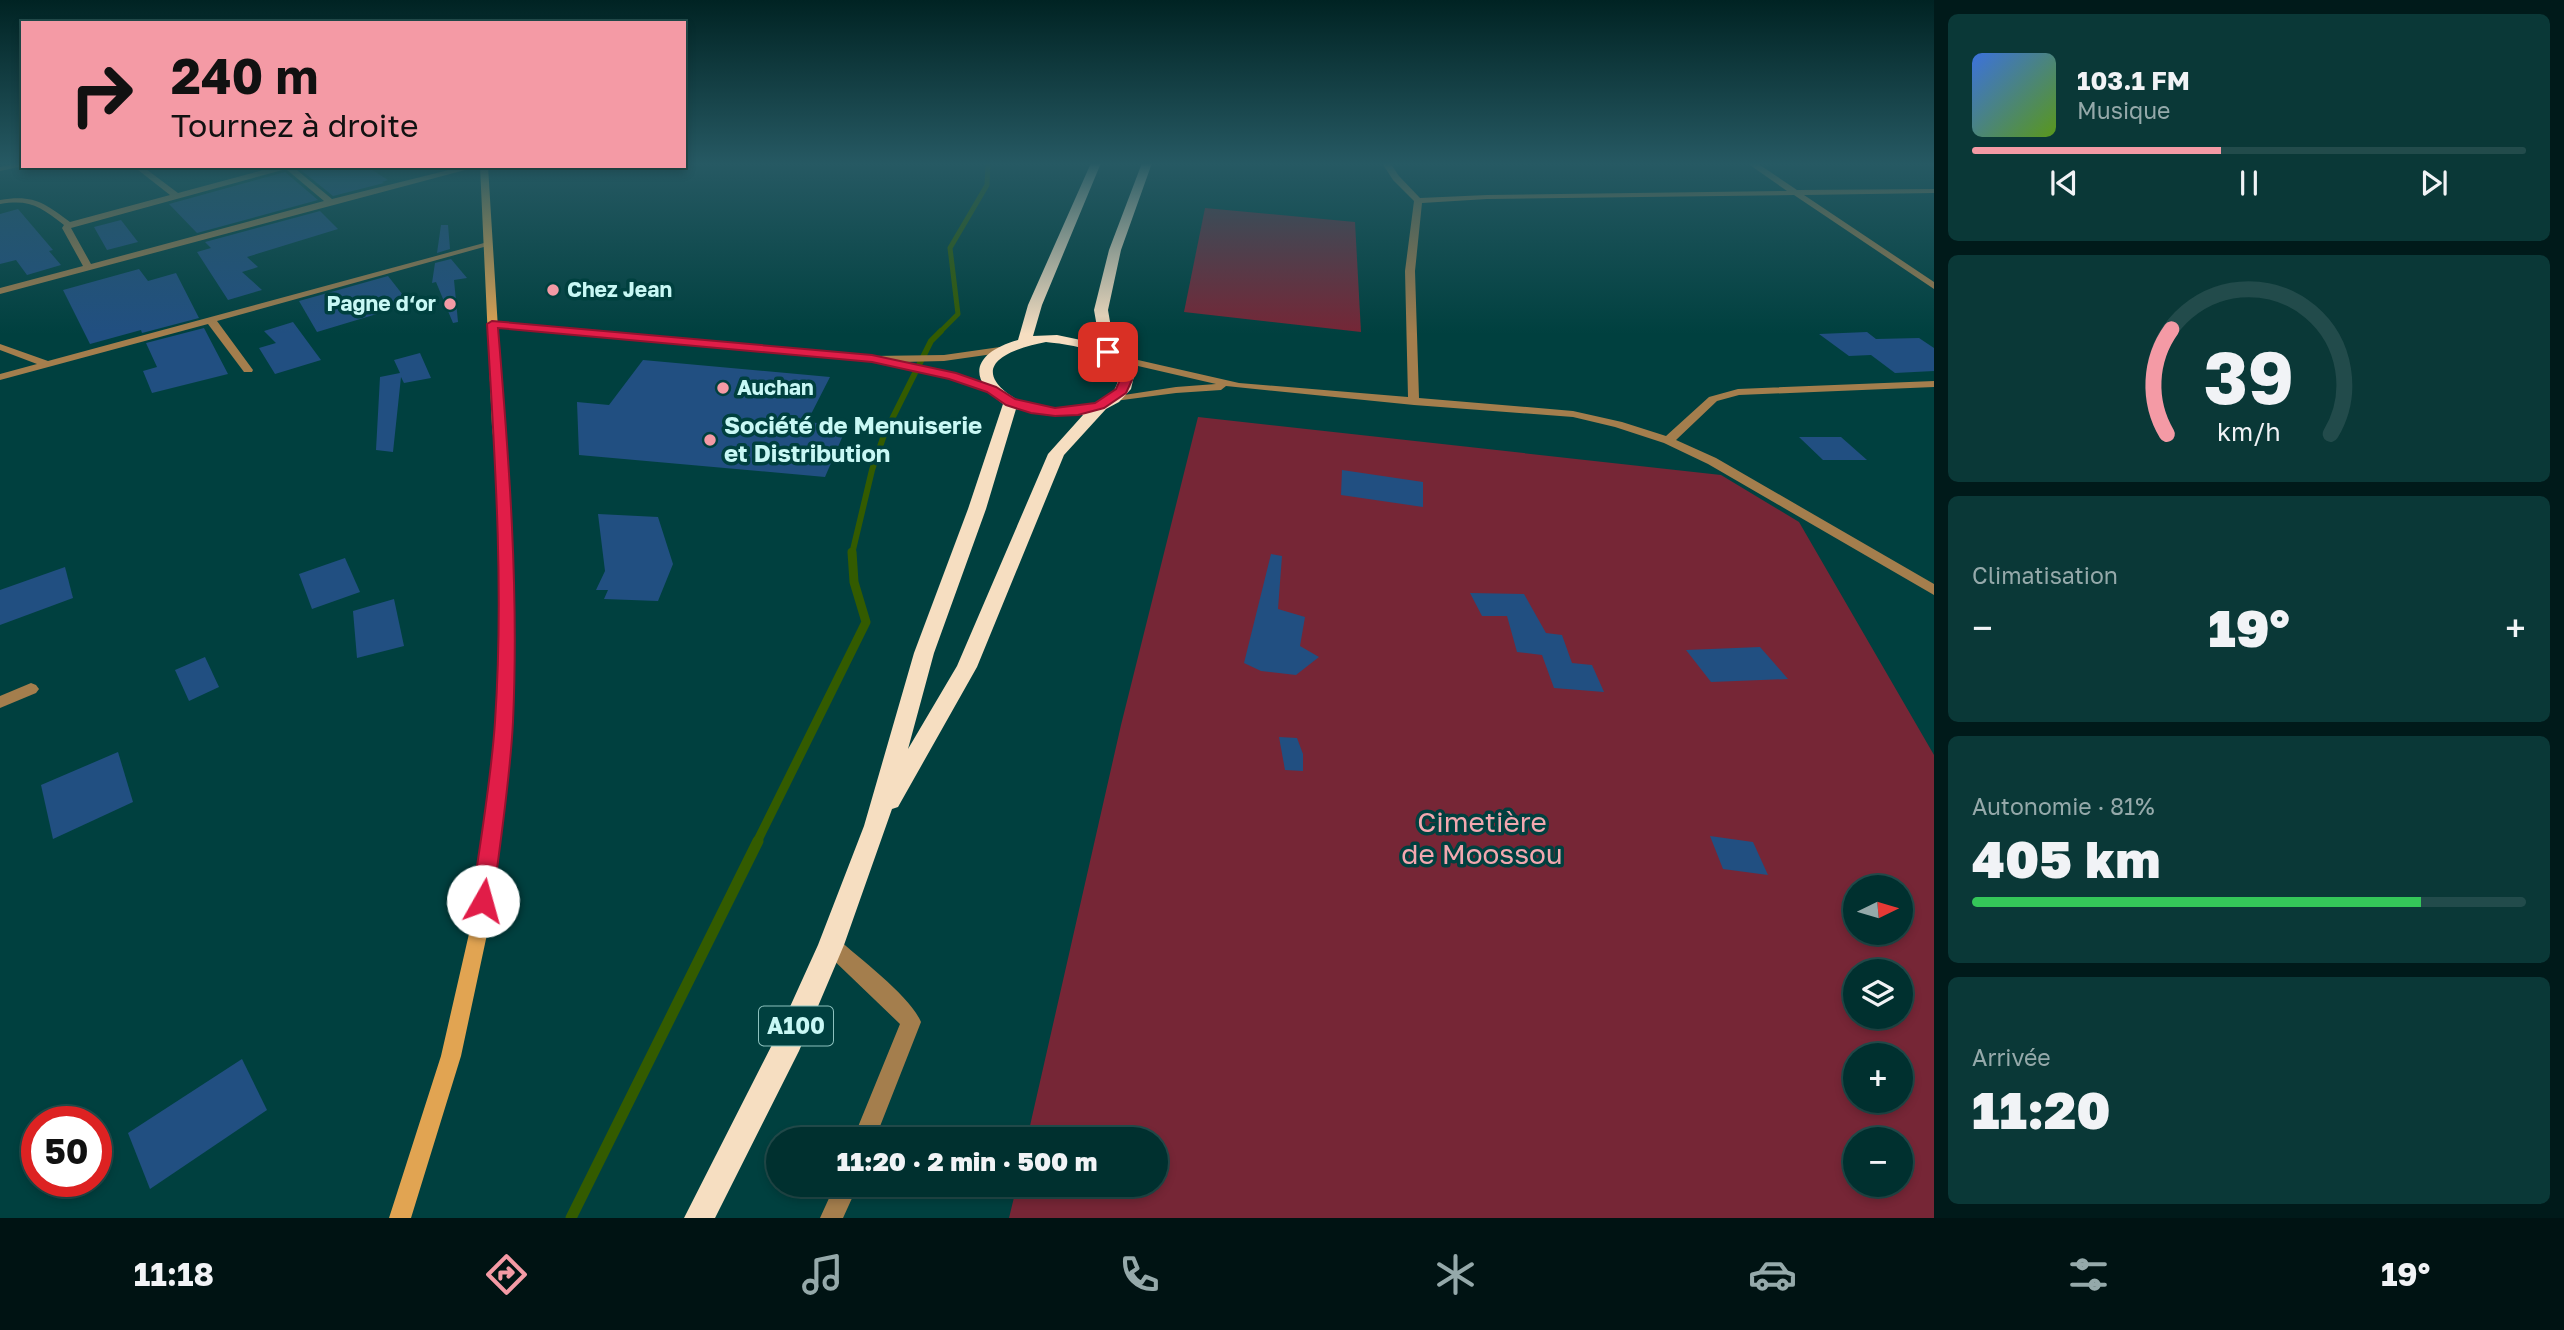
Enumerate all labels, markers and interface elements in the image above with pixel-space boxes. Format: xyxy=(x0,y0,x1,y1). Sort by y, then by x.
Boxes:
text: 240 m xyxy=(171,46,319,105)
icon: right xyxy=(56,49,147,140)
text: 103.1 FM xyxy=(2077,65,2190,96)
text: Musique xyxy=(2077,96,2170,124)
text: Tournez à droite xyxy=(171,106,419,144)
icon: previous xyxy=(2045,164,2083,202)
icon: pause xyxy=(2230,164,2268,202)
icon: next xyxy=(2415,164,2453,202)
place label: Chez Jean xyxy=(567,276,672,302)
marker: Chez Jean xyxy=(545,282,561,298)
place label: Pagne d‘or xyxy=(327,290,436,316)
marker: Pagne d‘or xyxy=(442,296,458,312)
pin xyxy=(1078,322,1138,382)
icon: arrive xyxy=(1089,333,1127,371)
text: 39 xyxy=(2204,334,2294,421)
place label: Auchan xyxy=(737,374,814,400)
marker: Auchan xyxy=(715,380,731,396)
place label: Société de Menuiserie et Distribution xyxy=(724,410,982,467)
text: km/h xyxy=(2217,416,2281,447)
marker: Société de Menuiserie et Distribution xyxy=(702,432,718,448)
text: Climatisation xyxy=(1972,561,2118,589)
text: 19° xyxy=(2208,596,2290,658)
text: − xyxy=(1972,605,1993,650)
text: + xyxy=(2505,605,2526,650)
text: Autonomie · 81% xyxy=(1972,792,2155,820)
park label: Cimetière de Moossou xyxy=(1401,805,1563,870)
text: 405 km xyxy=(1972,827,2160,889)
position arrow xyxy=(446,864,520,938)
north arrow xyxy=(1843,875,1913,945)
map controls xyxy=(1843,875,1913,1197)
button: layers xyxy=(1843,959,1913,1029)
road number: A100 xyxy=(759,1007,833,1046)
button: + xyxy=(1843,1043,1913,1113)
text: Arrivée xyxy=(1972,1043,2051,1071)
text: 11:20 xyxy=(1972,1078,2111,1140)
speed limit sign: 50 xyxy=(21,1106,112,1197)
button: − xyxy=(1843,1127,1913,1197)
text: 11:20 · 2 min · 500 m xyxy=(837,1146,1097,1177)
icon: directions xyxy=(482,1250,531,1299)
icon: music xyxy=(798,1250,847,1299)
icon: phone xyxy=(1115,1250,1164,1299)
icon: climate xyxy=(1431,1250,1480,1299)
icon: car xyxy=(1748,1250,1797,1299)
icon: filters xyxy=(2064,1250,2113,1299)
text: 11:18 xyxy=(134,1255,214,1293)
text: 19° xyxy=(2381,1255,2430,1293)

